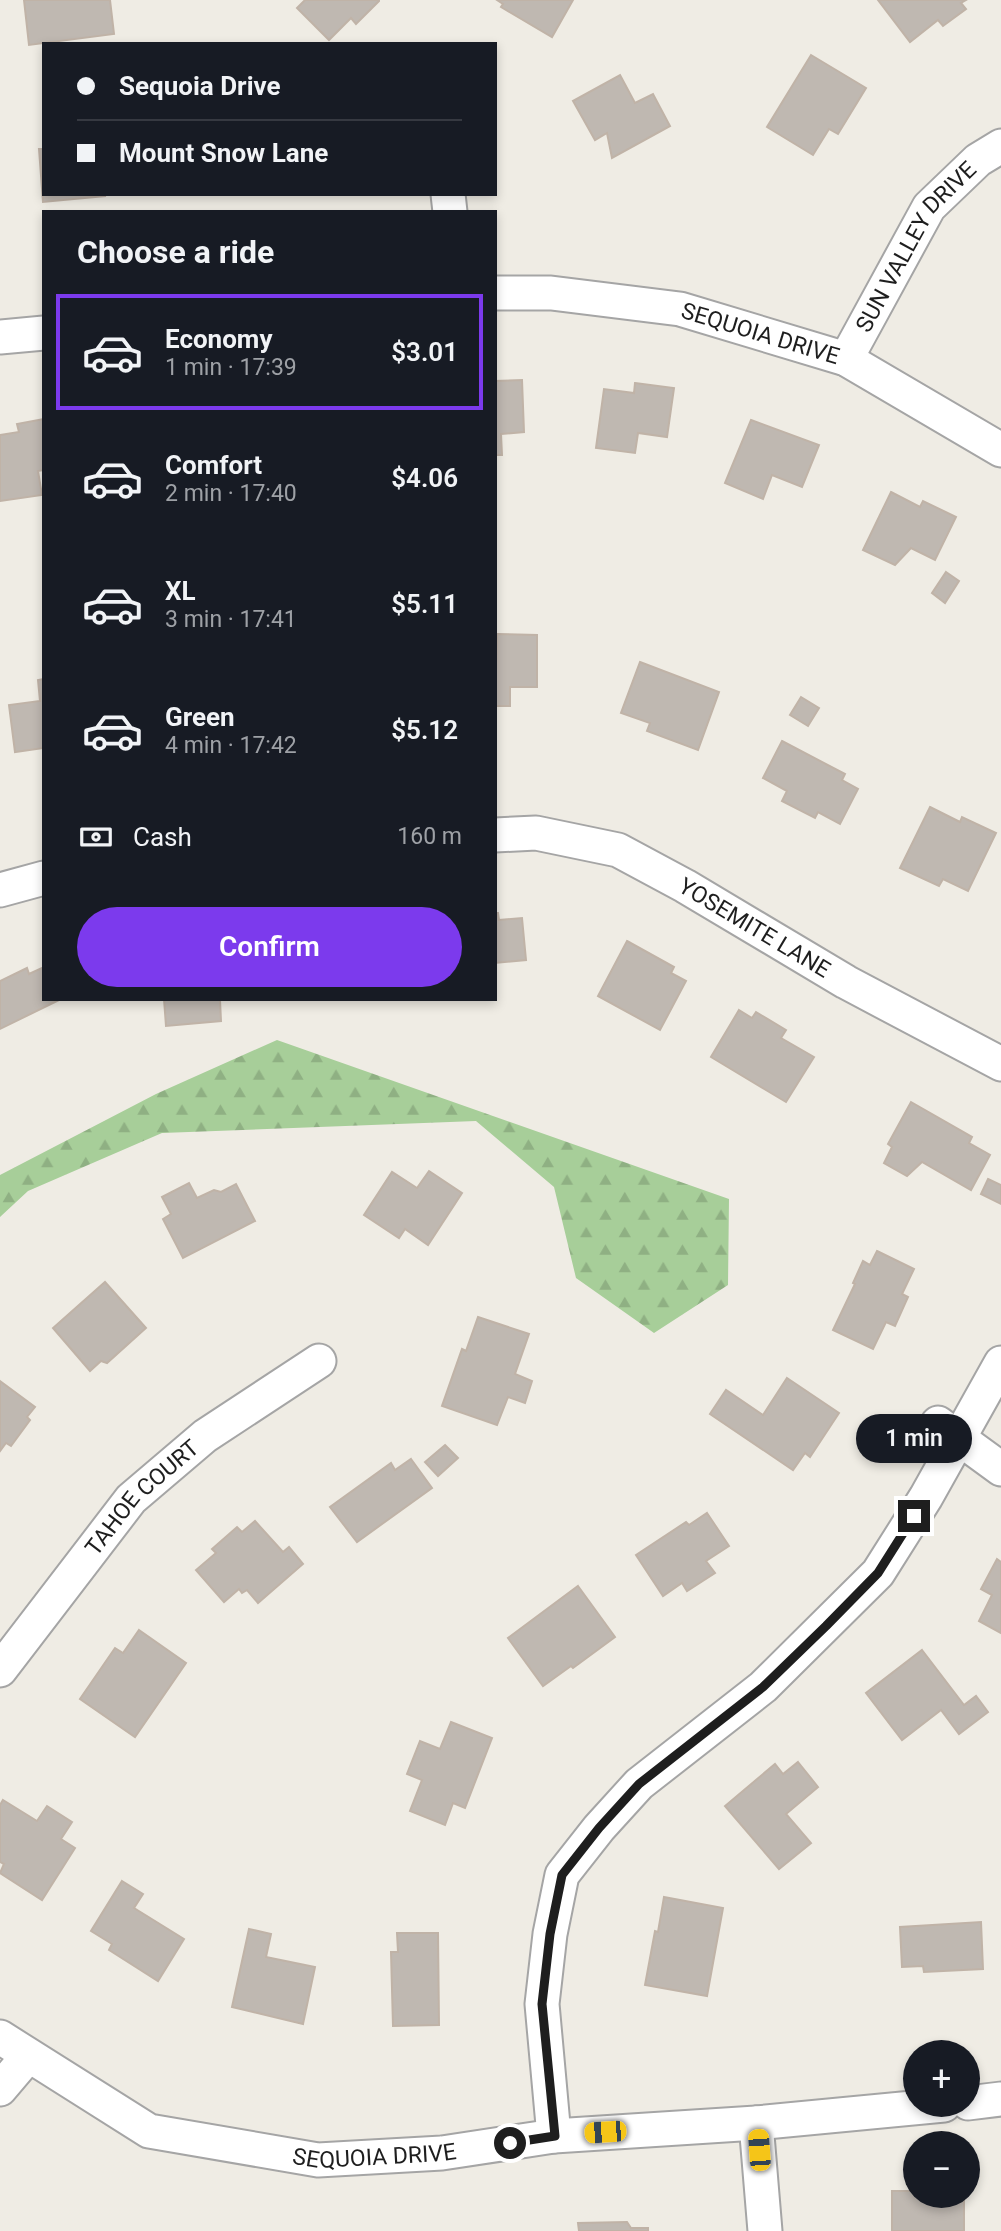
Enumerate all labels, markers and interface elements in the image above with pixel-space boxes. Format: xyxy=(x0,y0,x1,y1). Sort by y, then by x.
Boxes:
text: Sequoia Drive xyxy=(119,71,281,101)
text: Mount Snow Lane xyxy=(119,138,328,168)
street label: SUN VALLEY DRIVE xyxy=(850,156,982,337)
text: Choose a ride xyxy=(77,233,274,271)
street label: SEQUOIA DRIVE xyxy=(678,297,843,370)
icon: car xyxy=(81,321,144,384)
text: Economy xyxy=(165,324,272,354)
text: $3.01 xyxy=(391,337,458,367)
text: 1 min · 17:39 xyxy=(165,354,297,381)
icon: car xyxy=(81,447,144,510)
text: Comfort xyxy=(165,450,262,480)
text: $4.06 xyxy=(391,463,458,493)
text: 2 min · 17:40 xyxy=(165,480,297,507)
icon: car xyxy=(81,573,144,636)
text: XL xyxy=(165,576,196,606)
text: $5.11 xyxy=(391,589,458,619)
text: 3 min · 17:41 xyxy=(165,606,297,633)
icon: car xyxy=(81,699,144,762)
text: Green xyxy=(165,702,235,732)
text: $5.12 xyxy=(391,715,458,745)
text: 4 min · 17:42 xyxy=(165,732,297,759)
icon: cash xyxy=(77,818,115,856)
text: Cash xyxy=(133,822,192,852)
text: 160 m xyxy=(397,823,462,850)
street label: YOSEMITE LANE xyxy=(674,872,835,984)
button: Confirm xyxy=(77,907,462,987)
callout: 1 min xyxy=(856,1414,972,1464)
text: 1 min xyxy=(885,1425,943,1452)
street label: TAHOE COURT xyxy=(80,1434,205,1561)
route end xyxy=(898,1500,930,1532)
map controls xyxy=(903,2040,980,2208)
button: + xyxy=(903,2040,980,2117)
car xyxy=(584,2120,627,2144)
route start xyxy=(494,2127,526,2159)
car xyxy=(748,2128,771,2172)
button: − xyxy=(903,2131,980,2208)
street label: SEQUOIA DRIVE xyxy=(290,2138,458,2174)

